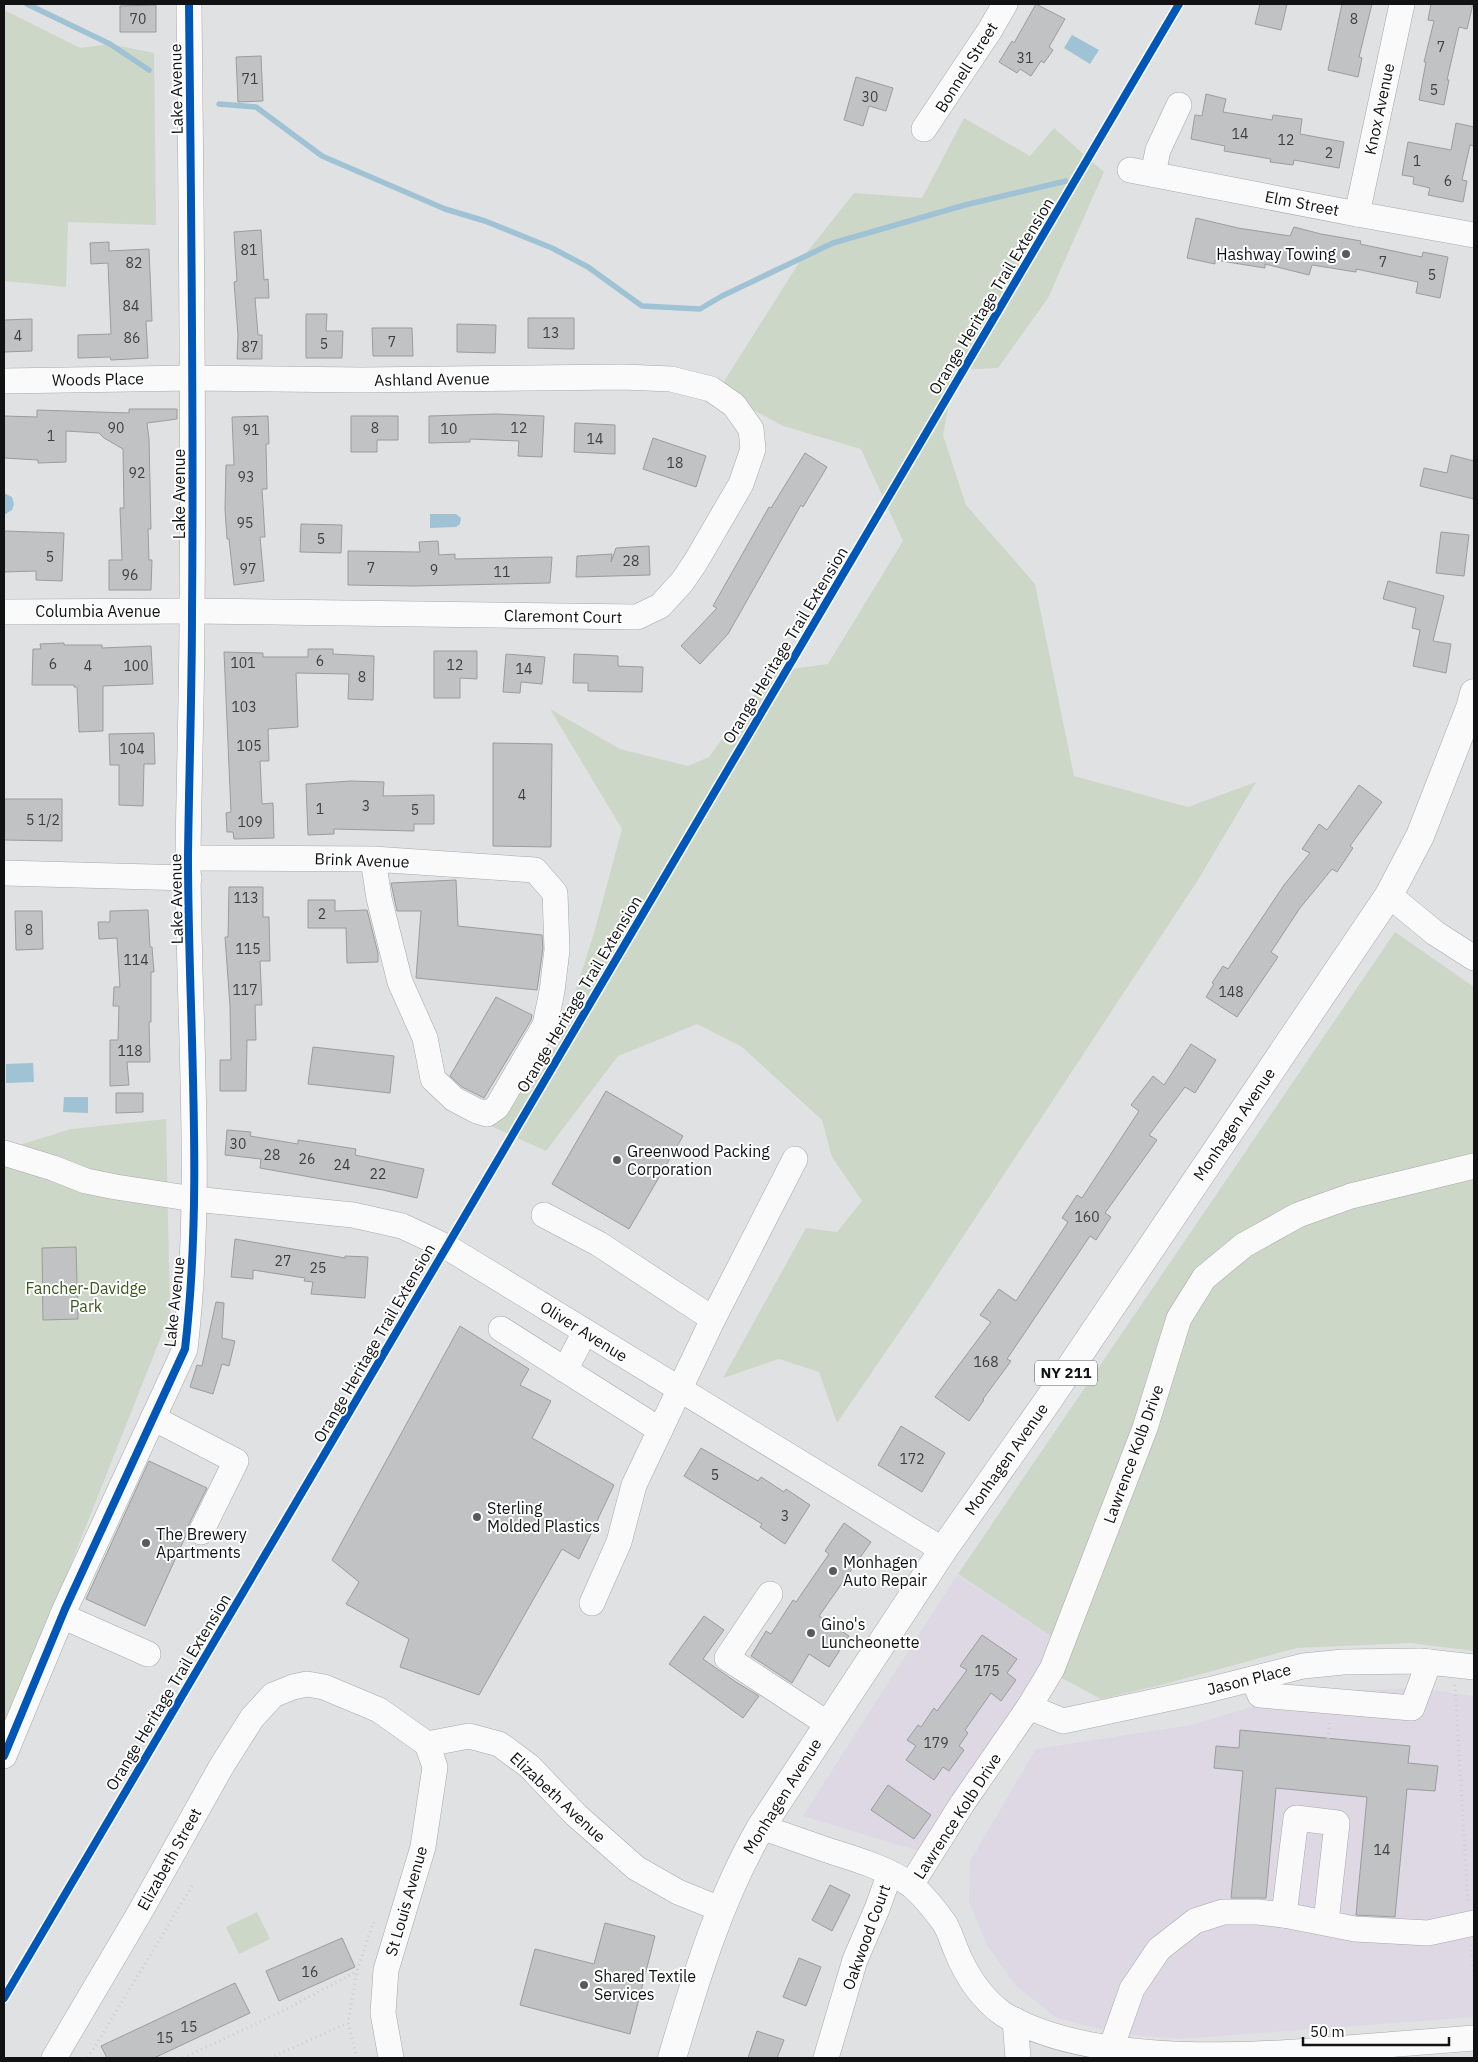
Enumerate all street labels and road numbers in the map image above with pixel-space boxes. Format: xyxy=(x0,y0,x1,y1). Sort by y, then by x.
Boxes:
street label: Bonnell Street xyxy=(930,18,1002,116)
street label: Lake Avenue xyxy=(165,43,187,135)
street label: Knox Avenue xyxy=(1360,61,1399,157)
street label: Elm Street xyxy=(1263,186,1341,220)
street label: Orange Heritage Trail Extension xyxy=(924,194,1058,398)
street label: Woods Place xyxy=(52,368,144,390)
street label: Ashland Avenue xyxy=(374,368,490,390)
street label: Lake Avenue xyxy=(169,448,189,539)
street label: Orange Heritage Trail Extension xyxy=(718,543,852,747)
street label: Columbia Avenue xyxy=(35,601,161,621)
street label: Claremont Court xyxy=(504,605,622,627)
street label: Brink Avenue xyxy=(314,848,410,872)
street label: Lake Avenue xyxy=(165,853,187,945)
street label: Orange Heritage Trail Extension xyxy=(512,892,646,1096)
street label: Monhagen Avenue xyxy=(1189,1063,1279,1184)
street label: Orange Heritage Trail Extension xyxy=(309,1240,439,1446)
street label: Lake Avenue xyxy=(159,1256,189,1348)
street label: Oliver Avenue xyxy=(537,1296,632,1366)
road number: NY 211 xyxy=(1035,1360,1097,1386)
street label: Lawrence Kolb Drive xyxy=(1099,1382,1167,1526)
street label: Monhagen Avenue xyxy=(960,1399,1052,1519)
street label: Orange Heritage Trail Extension xyxy=(101,1590,235,1794)
street label: Jason Place xyxy=(1205,1659,1293,1699)
street label: Monhagen Avenue xyxy=(739,1735,826,1857)
street label: Elizabeth Avenue xyxy=(506,1748,610,1847)
street label: Lawrence Kolb Drive xyxy=(909,1749,1005,1883)
street label: Elizabeth Street xyxy=(133,1804,205,1914)
street label: St Louis Avenue xyxy=(381,1843,431,1958)
street label: Oakwood Court xyxy=(838,1881,894,1993)

